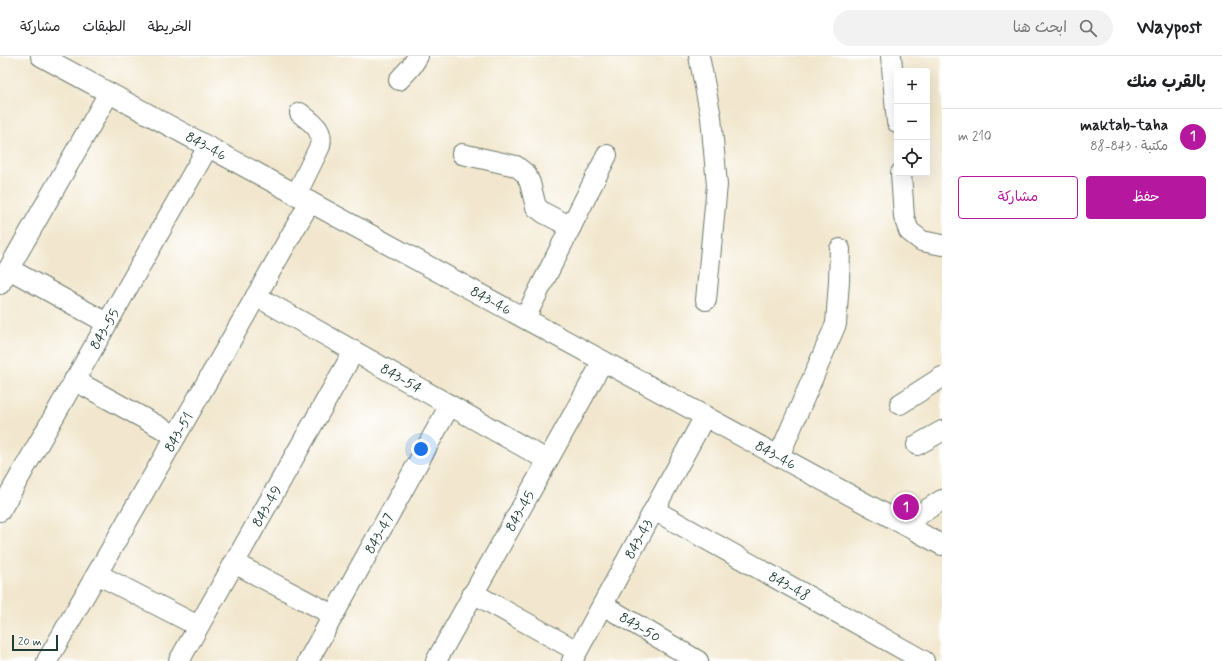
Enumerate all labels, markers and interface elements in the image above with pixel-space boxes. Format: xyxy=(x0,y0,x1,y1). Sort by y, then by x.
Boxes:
search box xyxy=(833,10,1113,46)
text: Waypost xyxy=(1137,15,1202,40)
icon: search xyxy=(1077,17,1099,39)
text: مشاركة xyxy=(20,18,60,36)
text: الطبقات xyxy=(82,18,126,36)
text: الخريطة xyxy=(148,18,191,36)
text: ابحث هنا xyxy=(1013,18,1067,38)
map controls xyxy=(894,68,930,176)
button: + xyxy=(894,68,930,104)
text: بالقرب منك xyxy=(1127,71,1206,93)
button: − xyxy=(894,104,930,140)
text: maktab-taha xyxy=(1080,116,1168,136)
street label: 843-46 xyxy=(182,128,230,165)
text: 210 m xyxy=(958,128,992,145)
text: 1 xyxy=(1190,128,1196,145)
text: مكتبة · 843-88 xyxy=(1090,138,1168,155)
button: locate xyxy=(894,140,930,176)
button: مشاركة xyxy=(958,176,1078,219)
button: حفظ xyxy=(1086,176,1206,219)
street label: 843-46 xyxy=(467,283,515,320)
street label: 843-55 xyxy=(86,305,124,353)
street label: 843-54 xyxy=(377,360,426,398)
street label: 843-51 xyxy=(161,409,198,455)
street label: 843-46 xyxy=(752,437,799,474)
your location xyxy=(411,439,431,459)
street label: 843-49 xyxy=(248,483,286,530)
street label: 843-45 xyxy=(502,488,539,535)
pin: 1 xyxy=(893,492,919,522)
street label: 843-47 xyxy=(361,510,398,557)
street label: 843-43 xyxy=(621,516,657,562)
street label: 843-48 xyxy=(765,568,812,605)
street label: 843-50 xyxy=(616,609,663,647)
scale bar xyxy=(12,633,58,652)
text: 20 m xyxy=(18,635,41,649)

